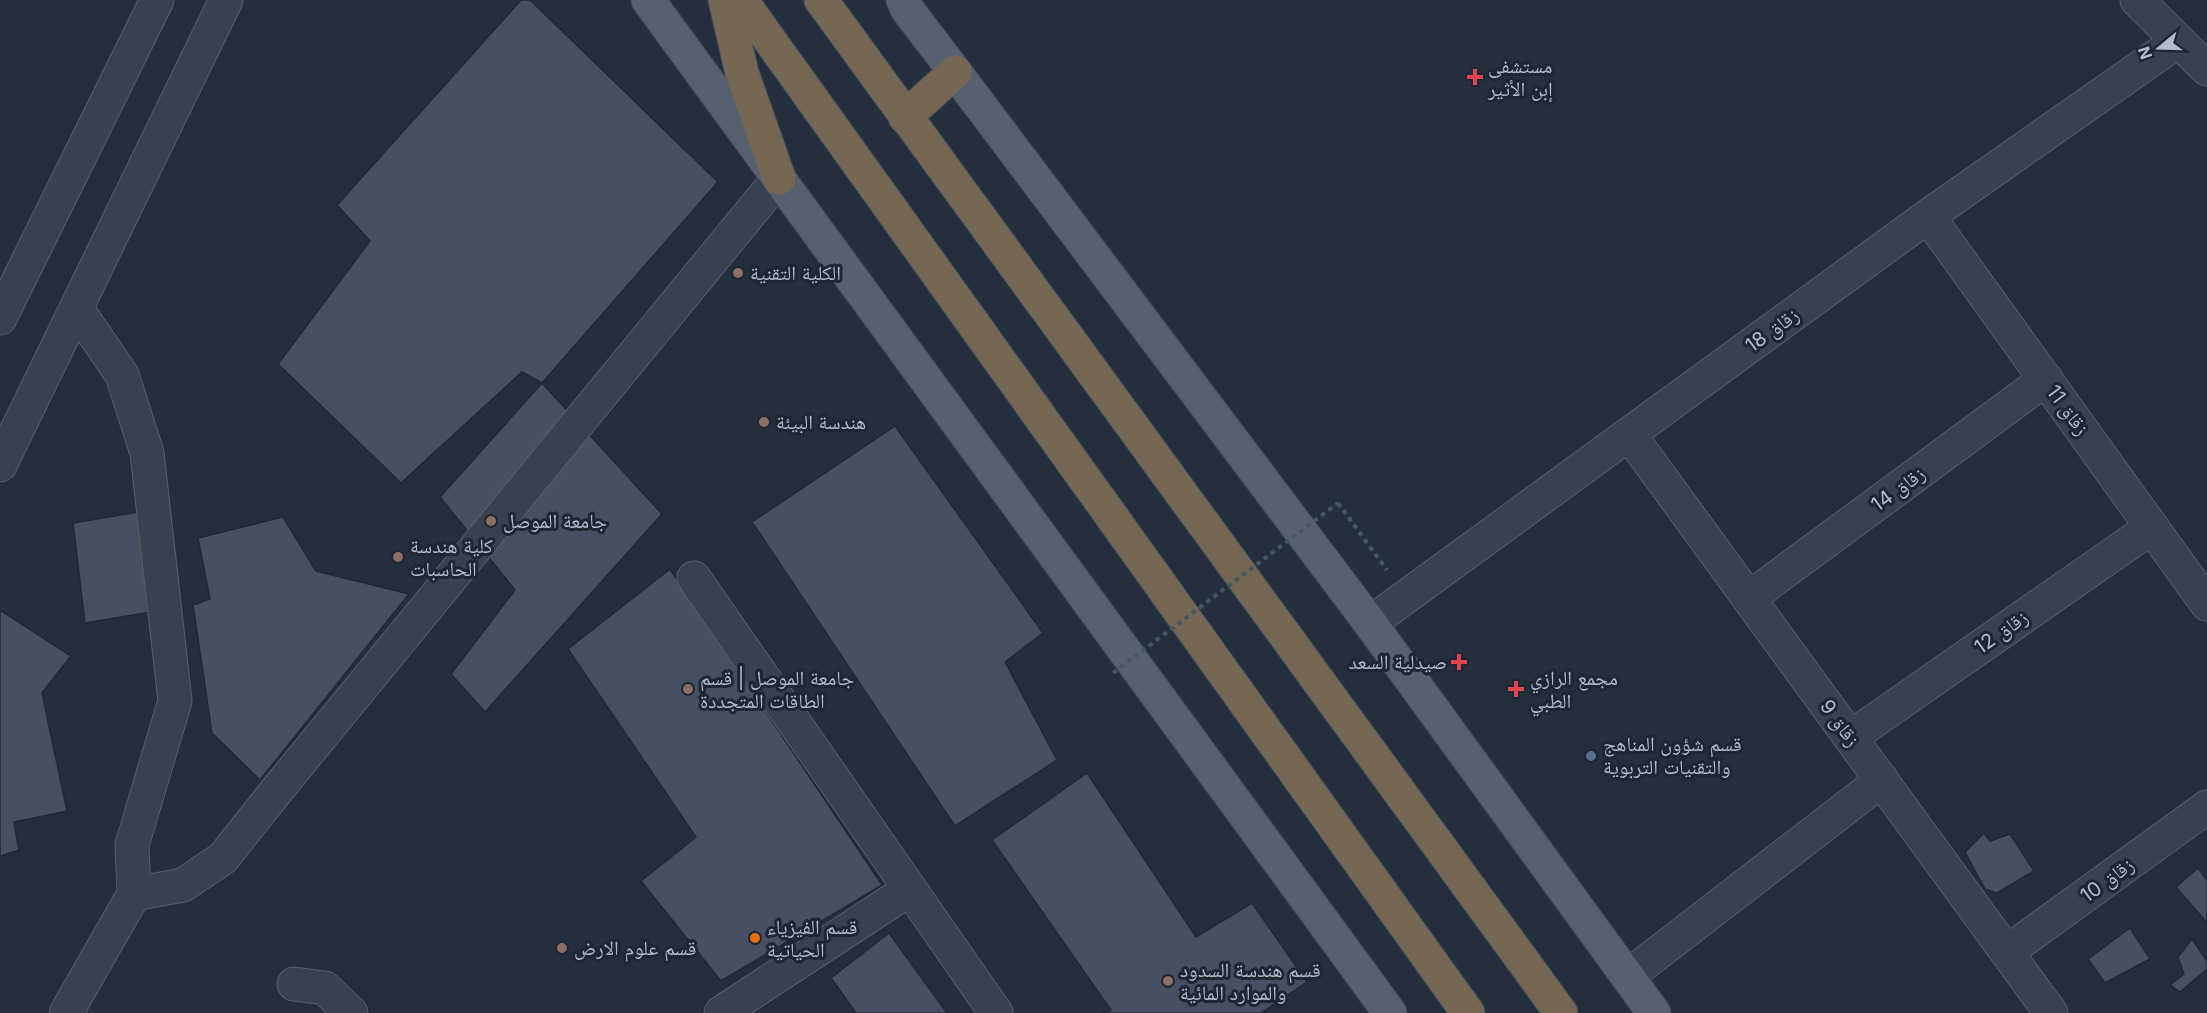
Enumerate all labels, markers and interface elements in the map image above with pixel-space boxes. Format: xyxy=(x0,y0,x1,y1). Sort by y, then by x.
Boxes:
north arrow xyxy=(2129,18,2189,78)
text: N xyxy=(2133,44,2156,62)
place label: مستشفى إبن الأثير xyxy=(1487,54,1553,103)
marker: مستشفى إبن الأثير xyxy=(1466,68,1484,86)
place label: الكلية التقنية xyxy=(750,261,841,285)
marker: الكلية التقنية xyxy=(731,266,745,280)
street label: زقاق 18 xyxy=(1741,303,1803,357)
street label: زقاق 11 xyxy=(2042,380,2094,440)
place label: هندسة البيئة xyxy=(776,410,866,434)
marker: هندسة البيئة xyxy=(757,415,771,429)
street label: زقاق 14 xyxy=(1866,461,1930,517)
place label: جامعة الموصل xyxy=(503,509,607,533)
marker: جامعة الموصل xyxy=(484,514,498,528)
place label: كلية هندسة الحاسبات xyxy=(410,534,493,581)
marker: كلية هندسة الحاسبات xyxy=(391,550,405,564)
street label: زقاق 12 xyxy=(1970,605,2032,659)
place label: صيدلية السعد xyxy=(1348,650,1447,674)
marker: صيدلية السعد xyxy=(1452,655,1466,669)
place label: جامعة الموصل | قسم الطاقات المتجددة xyxy=(700,666,854,713)
place label: مجمع الرازي الطبي xyxy=(1530,666,1618,717)
marker: مجمع الرازي الطبي xyxy=(1507,680,1525,698)
marker: جامعة الموصل | قسم الطاقات المتجددة xyxy=(681,682,695,696)
street label: زقاق 9 xyxy=(1815,695,1865,751)
place label: قسم شؤون المناهج والتقنيات التربوية xyxy=(1603,732,1742,779)
marker: قسم شؤون المناهج والتقنيات التربوية xyxy=(1584,749,1598,763)
street label: زقاق 10 xyxy=(2075,853,2139,907)
place label: قسم الفيزياء الحياتية xyxy=(767,915,858,962)
marker: قسم الفيزياء الحياتية xyxy=(748,931,762,945)
place label: قسم علوم الارض xyxy=(574,936,696,962)
marker: قسم علوم الارض xyxy=(555,941,569,955)
place label: قسم هندسة السدود والموارد المائية xyxy=(1180,958,1321,1005)
marker: قسم هندسة السدود والموارد المائية xyxy=(1161,974,1175,988)

